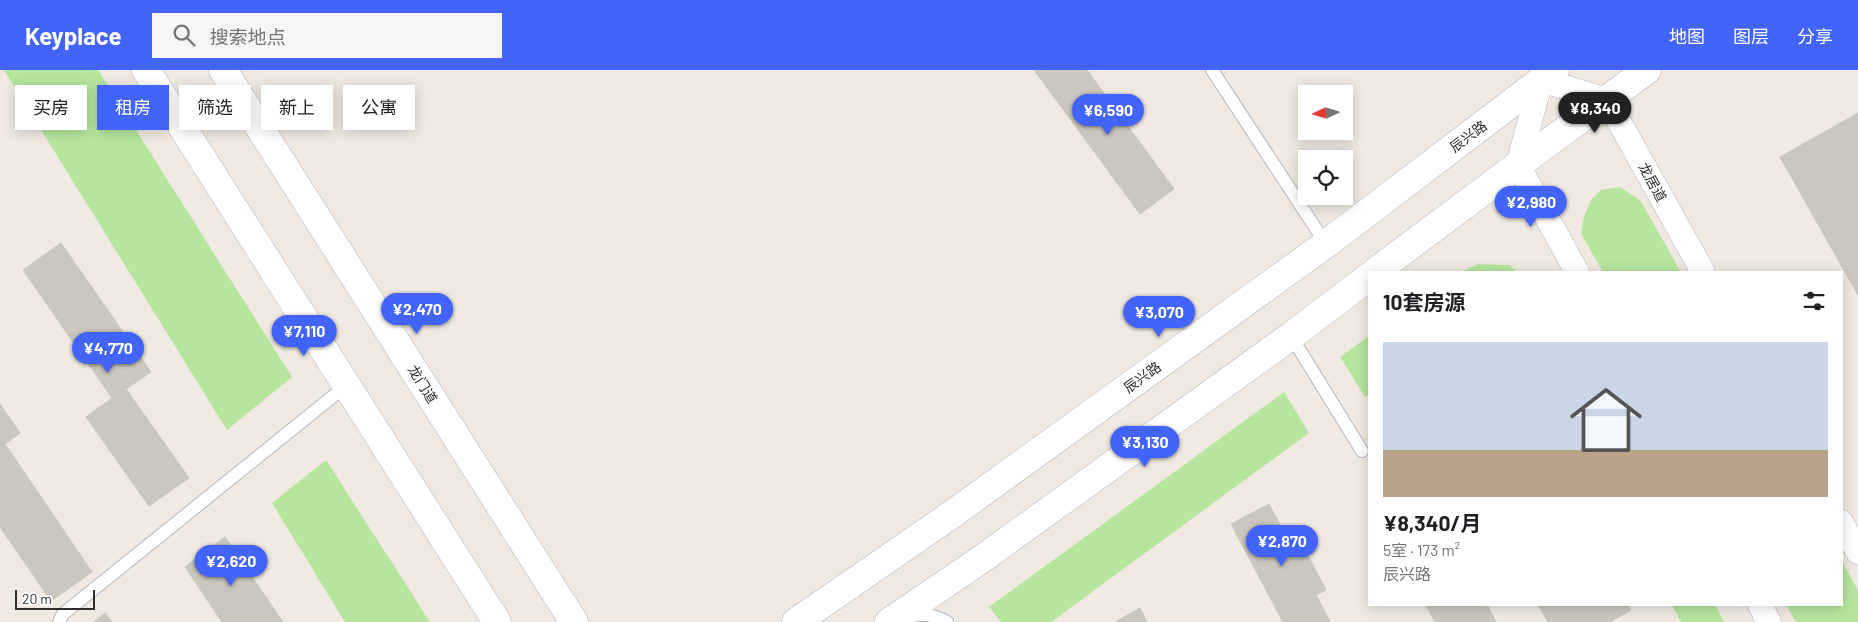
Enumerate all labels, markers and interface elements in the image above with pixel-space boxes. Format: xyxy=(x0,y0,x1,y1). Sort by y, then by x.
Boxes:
search box xyxy=(152,13,502,58)
text: Keyplace xyxy=(25,21,122,50)
icon: search xyxy=(170,21,198,49)
text: 搜索地点 xyxy=(210,25,286,48)
text: 地图 xyxy=(1669,25,1705,47)
text: 图层 xyxy=(1733,25,1769,47)
text: 分享 xyxy=(1797,25,1833,47)
chip: 买房 xyxy=(15,85,87,130)
chip: 租房 xyxy=(97,85,169,130)
chip: 筛选 xyxy=(179,85,251,130)
chip: 新上 xyxy=(261,85,333,130)
chip: 公寓 xyxy=(343,85,415,130)
north arrow xyxy=(1298,85,1352,140)
map controls xyxy=(1298,85,1353,205)
pin: ¥8,340 xyxy=(1554,92,1636,134)
pin: ¥6,590 xyxy=(1067,93,1149,136)
text: ¥8,340 xyxy=(1569,98,1621,117)
text: ¥6,590 xyxy=(1083,100,1133,119)
street label: 辰兴路 xyxy=(1446,117,1490,155)
button: locate xyxy=(1298,150,1353,205)
street label: 龙居道 xyxy=(1635,160,1671,204)
pin: ¥2,980 xyxy=(1490,186,1572,228)
text: ¥2,980 xyxy=(1506,192,1556,211)
icon: filters xyxy=(1800,287,1828,315)
text: 10套房源 xyxy=(1383,289,1465,314)
pin: ¥2,470 xyxy=(376,292,458,335)
pin: ¥3,070 xyxy=(1118,296,1200,338)
text: ¥2,470 xyxy=(392,299,442,318)
text: ¥3,070 xyxy=(1134,302,1184,321)
pin: ¥7,110 xyxy=(263,314,345,357)
text: ¥7,110 xyxy=(283,321,325,340)
pin: ¥4,770 xyxy=(67,332,149,374)
text: ¥4,770 xyxy=(83,338,133,357)
street label: 辰兴路 xyxy=(1120,358,1164,396)
street label: 龙门道 xyxy=(405,362,441,406)
icon: home xyxy=(1561,375,1651,465)
pin: ¥3,130 xyxy=(1104,426,1186,468)
text: ¥3,130 xyxy=(1121,432,1169,451)
text: ¥8,340/月 xyxy=(1383,510,1481,535)
pin: ¥2,870 xyxy=(1241,524,1323,567)
text: ¥2,870 xyxy=(1257,531,1307,550)
text: 5室 · 173 m² xyxy=(1383,540,1460,559)
pin: ¥2,620 xyxy=(190,544,272,587)
text: ¥2,620 xyxy=(206,551,256,570)
text: 辰兴路 xyxy=(1383,564,1431,583)
scale bar xyxy=(15,587,95,610)
text: 20 m xyxy=(22,590,52,607)

